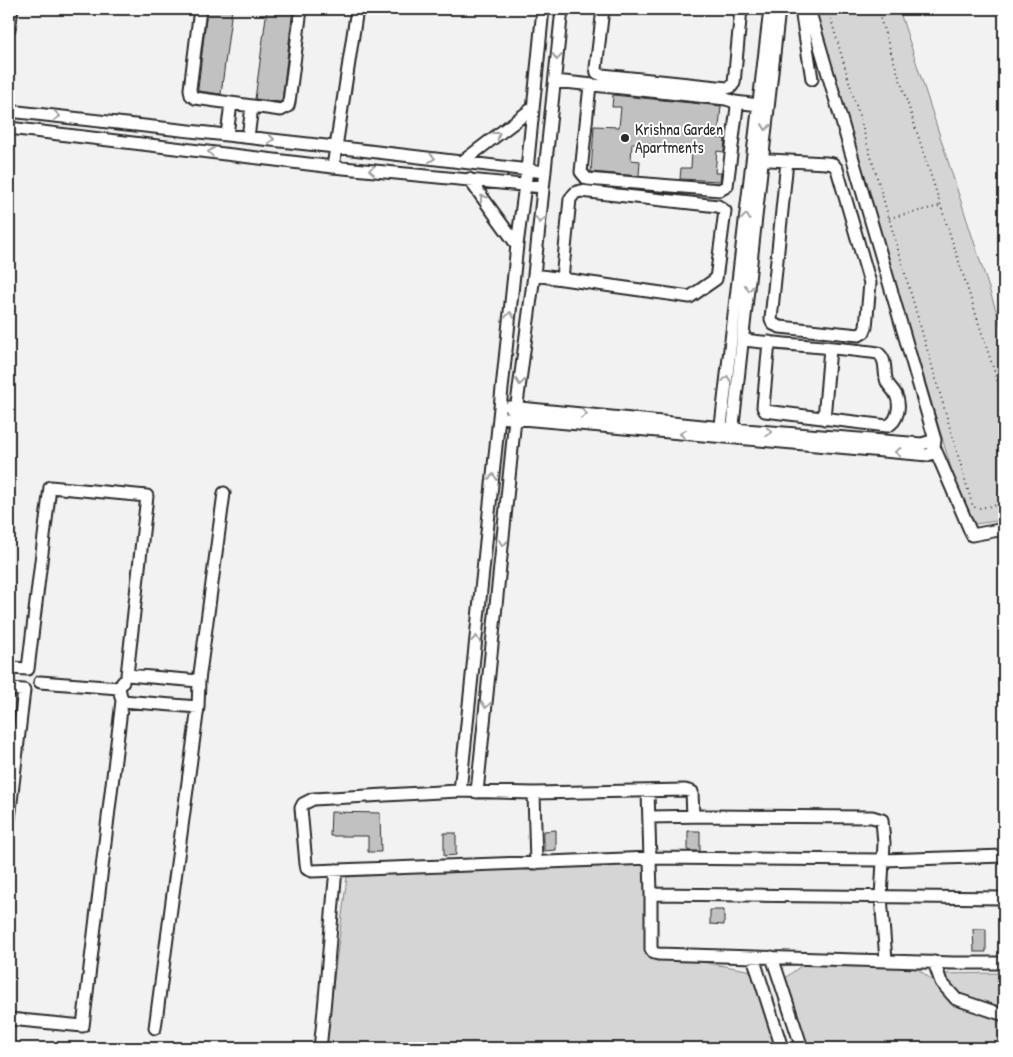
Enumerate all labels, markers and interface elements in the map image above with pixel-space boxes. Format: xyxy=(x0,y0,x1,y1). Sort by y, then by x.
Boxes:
one-way arrow xyxy=(552,54,563,62)
one-way arrow xyxy=(54,110,62,121)
place label: Krishna Garden Apartments xyxy=(635,118,723,158)
one-way arrow xyxy=(761,123,772,131)
one-way arrow xyxy=(492,132,501,141)
marker: Krishna Garden Apartments xyxy=(619,132,631,144)
one-way arrow xyxy=(267,133,275,144)
one-way arrow xyxy=(207,147,215,158)
one-way arrow xyxy=(429,152,437,163)
one-way arrow xyxy=(368,165,376,176)
one-way arrow xyxy=(480,194,489,204)
one-way arrow xyxy=(740,213,751,221)
one-way arrow xyxy=(535,217,546,225)
one-way arrow xyxy=(744,285,755,293)
one-way arrow xyxy=(504,311,515,319)
one-way arrow xyxy=(721,375,731,383)
one-way arrow xyxy=(515,378,526,386)
one-way arrow xyxy=(580,408,588,419)
one-way arrow xyxy=(766,426,774,437)
one-way arrow xyxy=(679,429,687,440)
one-way arrow xyxy=(893,447,901,458)
one-way arrow xyxy=(487,473,498,481)
one-way arrow xyxy=(497,540,508,548)
one-way arrow xyxy=(470,634,481,642)
one-way arrow xyxy=(481,701,492,709)

